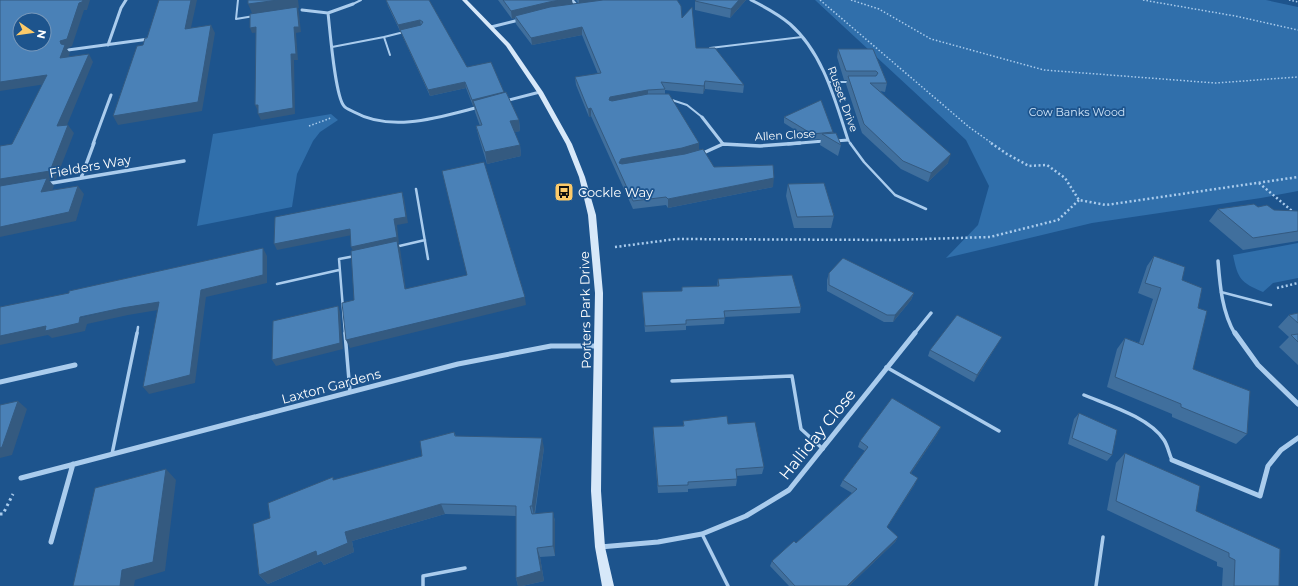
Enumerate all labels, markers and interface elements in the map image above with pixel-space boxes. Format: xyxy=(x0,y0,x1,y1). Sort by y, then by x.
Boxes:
north arrow xyxy=(12,12,52,52)
text: N xyxy=(34,28,50,40)
street label: Russet Drive xyxy=(825,64,861,134)
park label: Cow Banks Wood xyxy=(1029,105,1125,119)
street label: Allen Close xyxy=(754,126,816,144)
street label: Fielders Way xyxy=(48,151,133,181)
bus stop icon: Cockle Way xyxy=(553,181,575,203)
place label: Cockle Way xyxy=(578,184,654,200)
street label: Porters Park Drive xyxy=(576,251,594,369)
street label: Laxton Gardens xyxy=(280,365,382,407)
street label: Halliday Close xyxy=(775,385,860,484)

